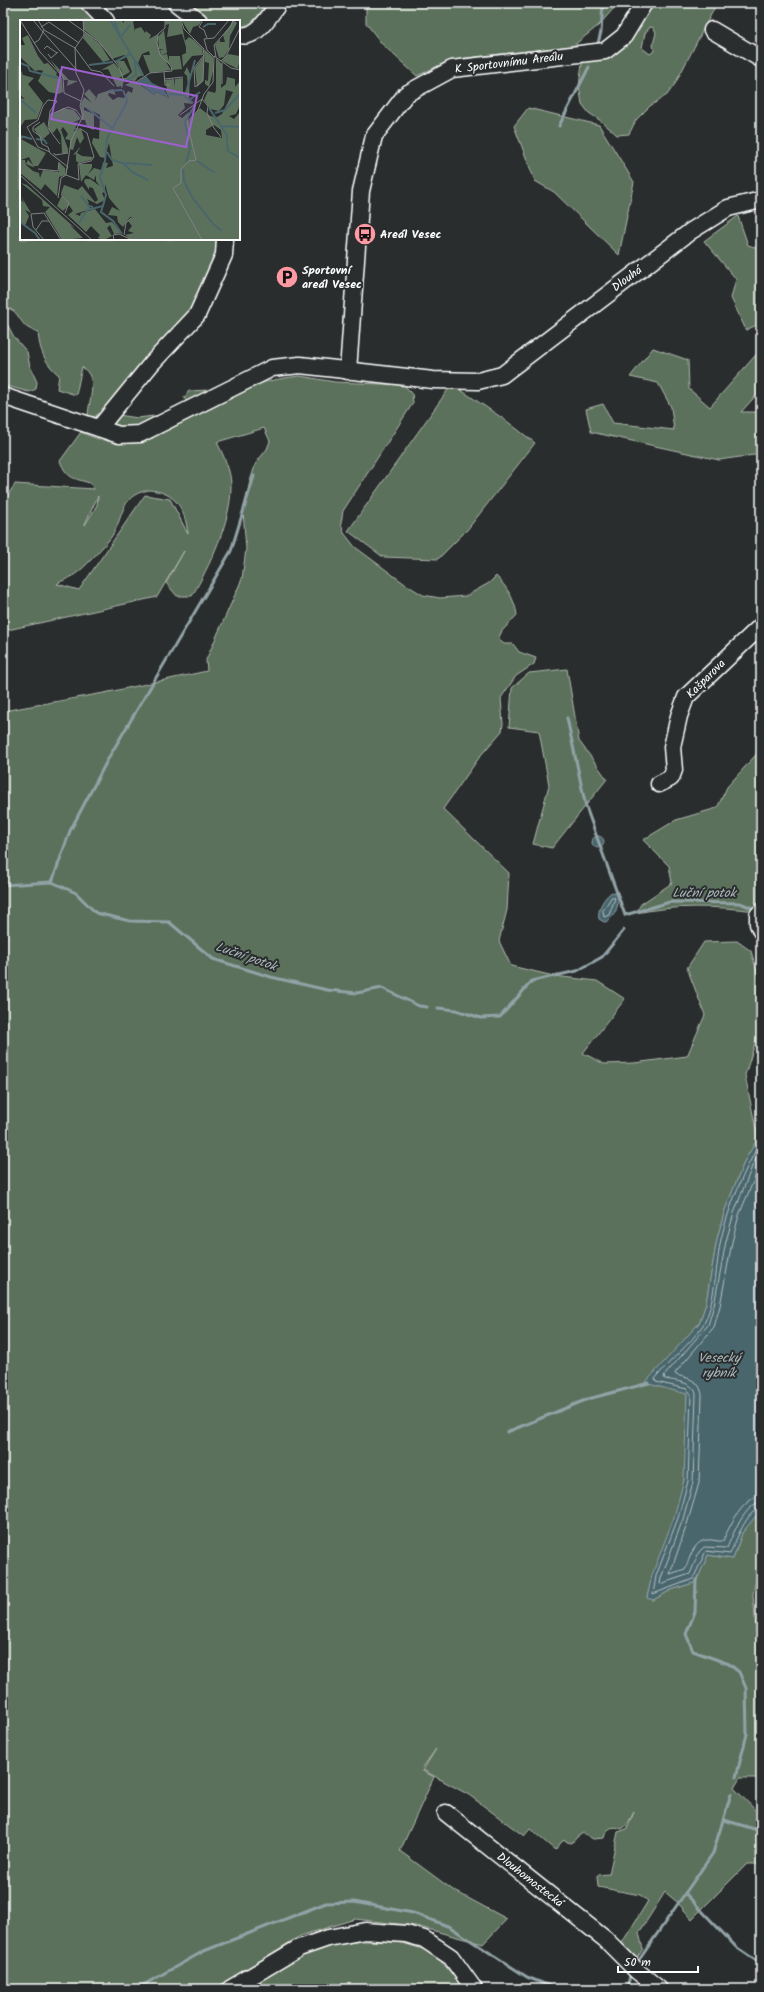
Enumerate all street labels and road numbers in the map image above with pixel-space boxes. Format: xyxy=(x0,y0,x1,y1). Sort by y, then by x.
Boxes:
street label: K Sportovnímu Areálu xyxy=(454,47,564,79)
street label: Dlouhá xyxy=(608,260,647,297)
street label: Kašparova xyxy=(682,655,730,703)
street label: Dlouhomostecká xyxy=(492,1848,569,1913)

